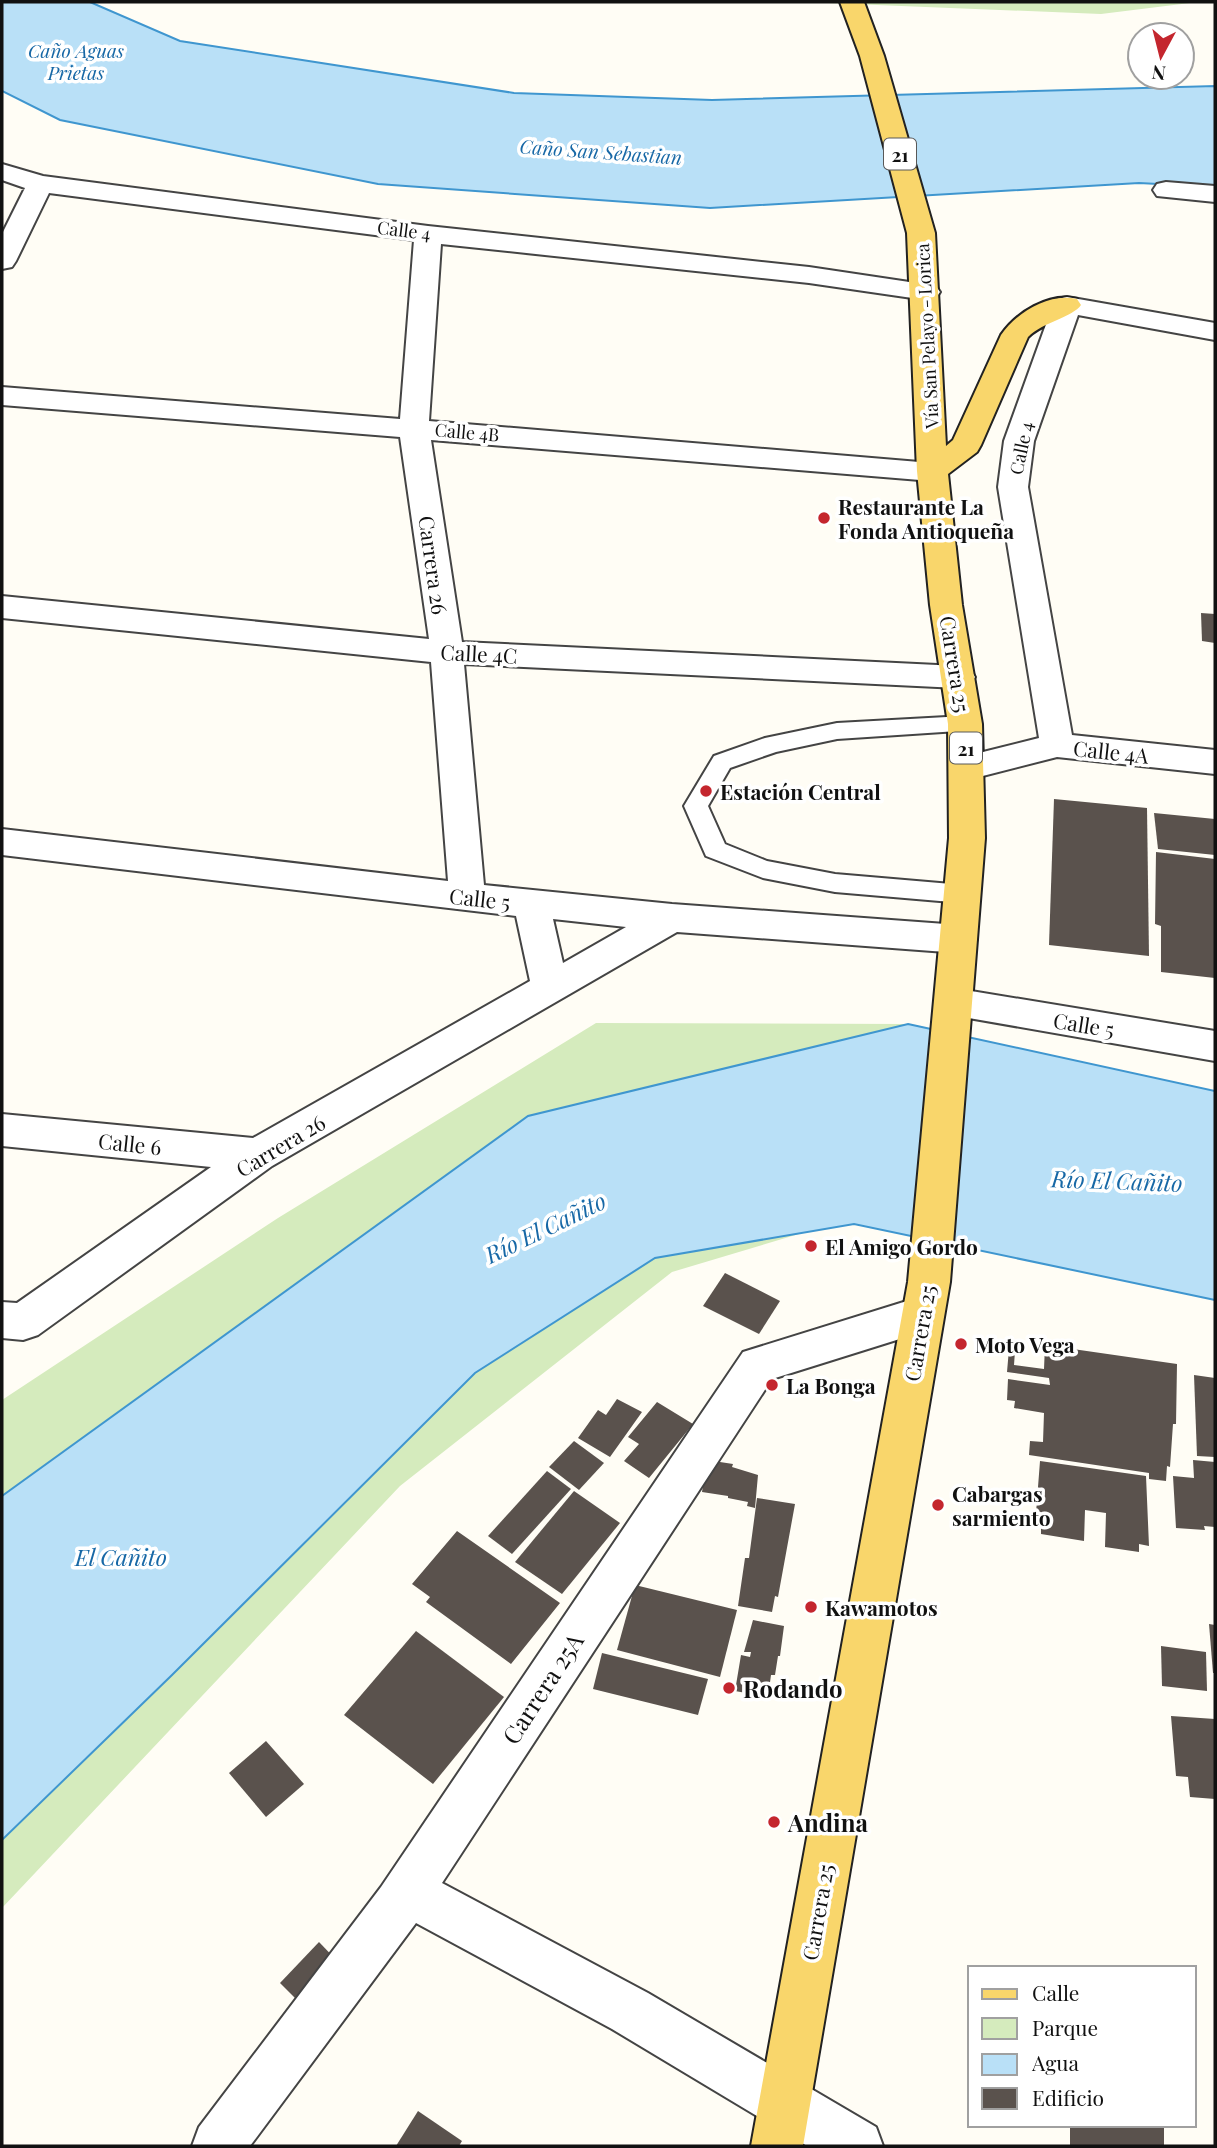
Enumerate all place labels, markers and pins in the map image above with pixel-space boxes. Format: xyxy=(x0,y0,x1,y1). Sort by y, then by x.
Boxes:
place label: Restaurante La Fonda Antioqueña xyxy=(838,492,1014,544)
marker: Restaurante La Fonda Antioqueña xyxy=(816,510,832,526)
place label: Estación Central xyxy=(720,777,881,805)
marker: Estación Central xyxy=(698,783,714,799)
place label: El Amigo Gordo xyxy=(825,1232,978,1260)
marker: El Amigo Gordo xyxy=(803,1238,819,1254)
place label: Moto Vega xyxy=(975,1330,1075,1358)
marker: Moto Vega xyxy=(953,1336,969,1352)
place label: La Bonga xyxy=(786,1371,876,1399)
marker: La Bonga xyxy=(764,1377,780,1393)
place label: Cabargas sarmiento xyxy=(952,1479,1051,1531)
marker: Cabargas sarmiento xyxy=(930,1497,946,1513)
place label: Kawamotos xyxy=(825,1593,938,1621)
marker: Kawamotos xyxy=(803,1599,819,1615)
place label: Rodando xyxy=(743,1672,843,1704)
marker: Rodando xyxy=(721,1680,737,1696)
place label: Andina xyxy=(787,1806,868,1838)
marker: Andina xyxy=(766,1814,782,1830)

